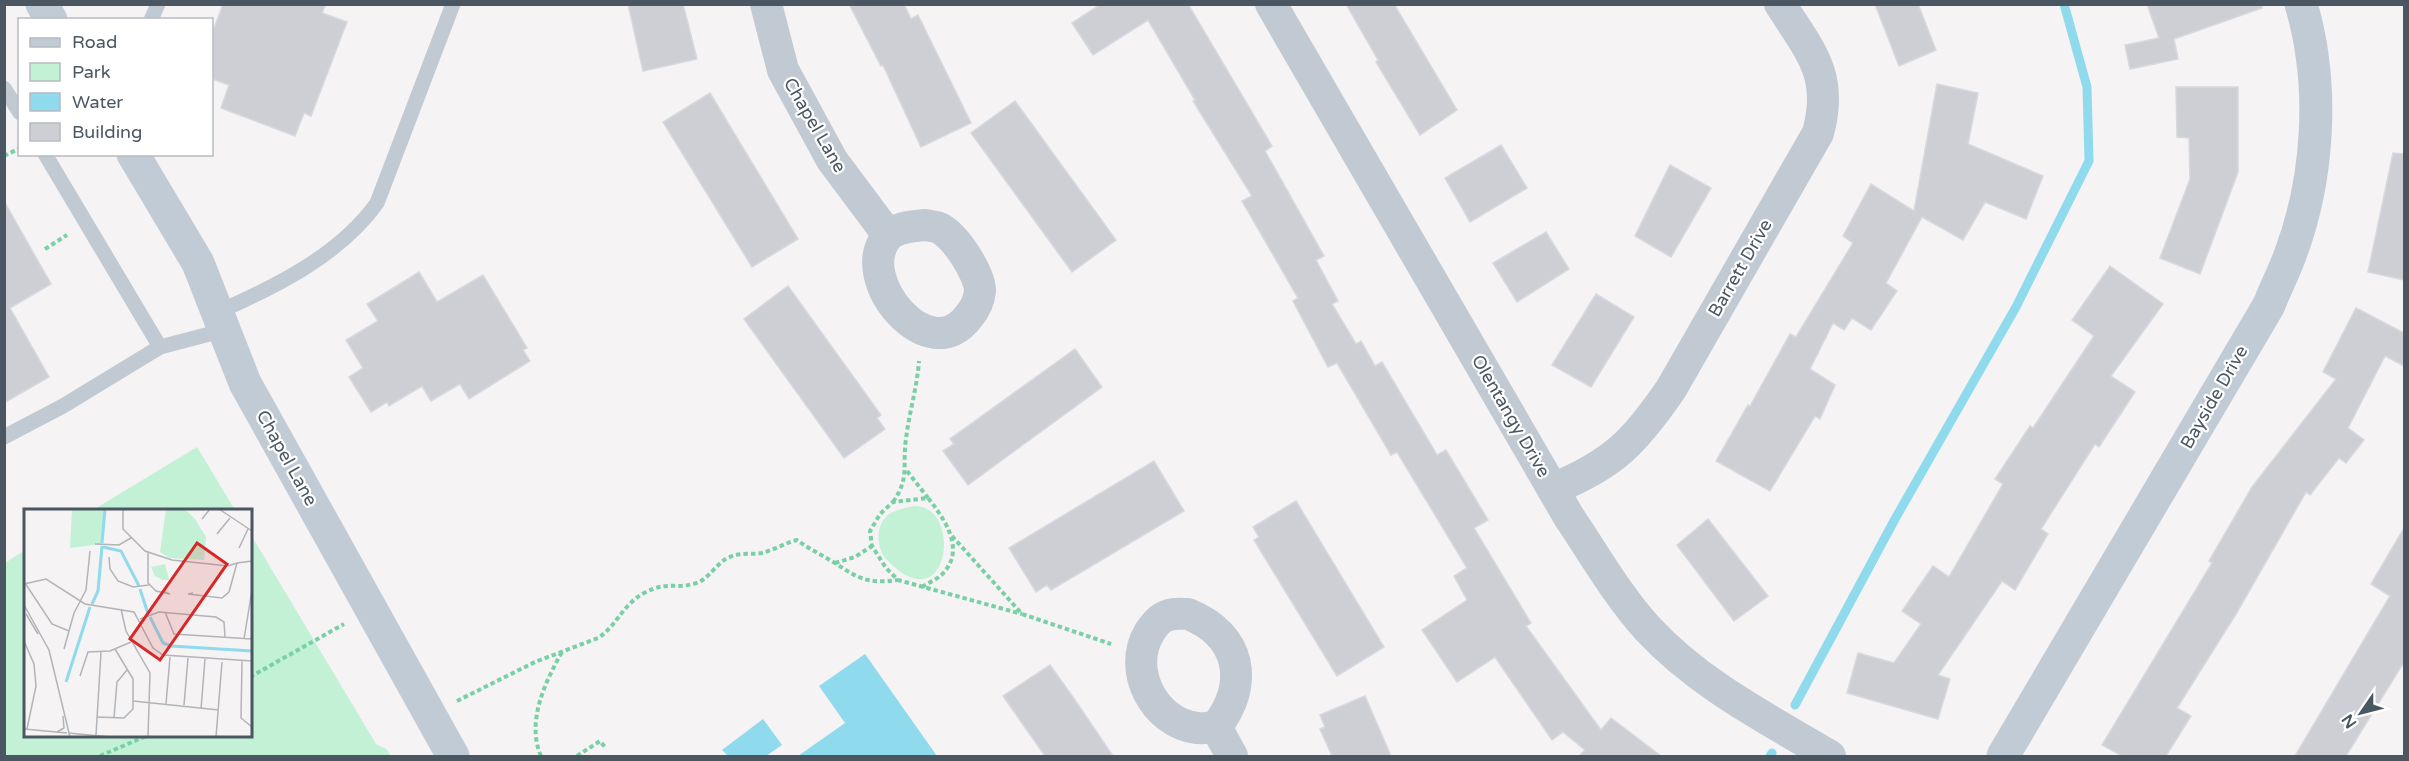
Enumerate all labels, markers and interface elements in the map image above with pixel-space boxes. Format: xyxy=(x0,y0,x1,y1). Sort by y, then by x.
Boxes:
legend xyxy=(18,18,213,156)
text: Road xyxy=(72,31,117,53)
text: Park xyxy=(72,61,111,83)
street label: Chapel Lane xyxy=(779,74,851,176)
text: Water xyxy=(72,91,123,113)
text: Building xyxy=(72,121,142,143)
street label: Barrett Drive xyxy=(1703,215,1777,321)
street label: Bayside Drive xyxy=(2176,341,2252,453)
street label: Olentangy Drive xyxy=(1467,351,1555,481)
street label: Chapel Lane xyxy=(252,406,322,510)
inset map xyxy=(24,509,252,737)
north arrow xyxy=(2331,683,2391,743)
text: N xyxy=(2338,710,2361,732)

